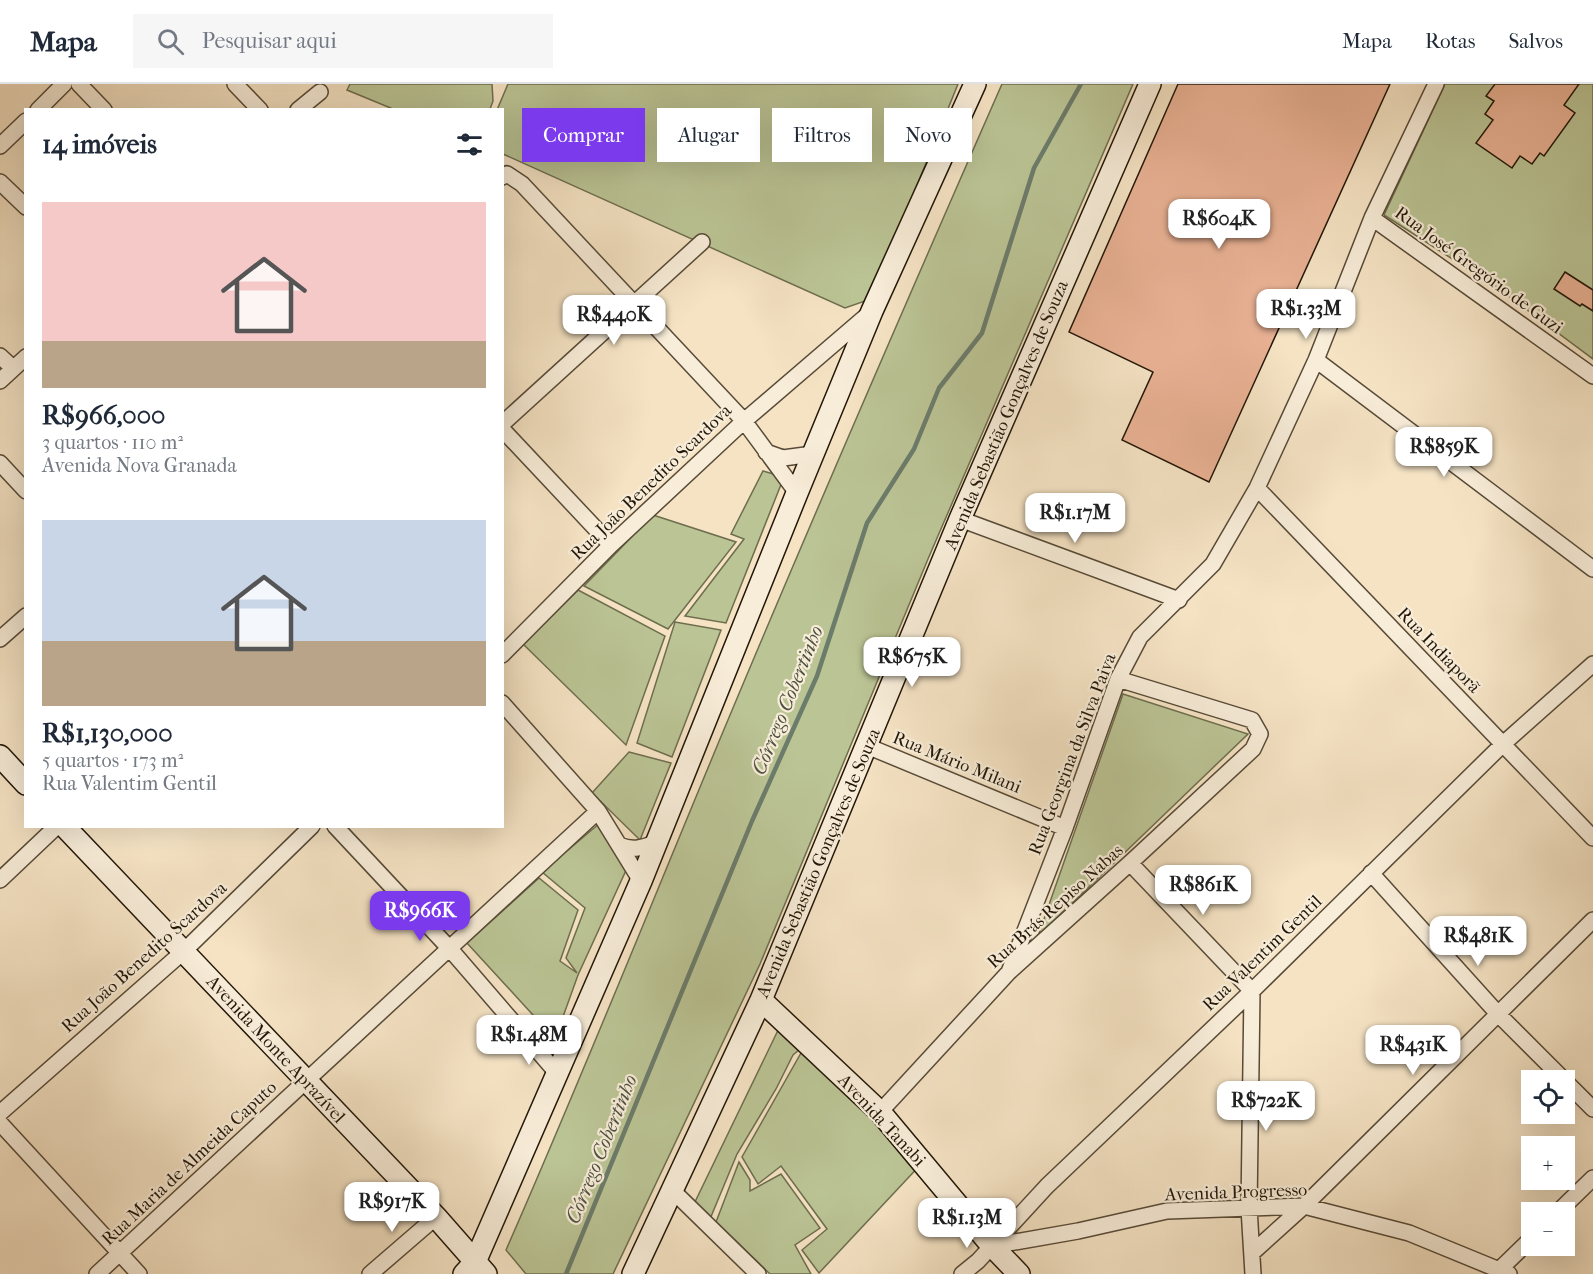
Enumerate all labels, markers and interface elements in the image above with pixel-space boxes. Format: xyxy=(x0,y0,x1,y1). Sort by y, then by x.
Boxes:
search box xyxy=(133,14,553,68)
text: Mapa xyxy=(30,25,97,58)
icon: search xyxy=(154,25,187,58)
text: Pesquisar aqui xyxy=(202,28,337,54)
text: Mapa xyxy=(1342,29,1392,53)
text: Rotas xyxy=(1425,29,1475,53)
text: Salvos xyxy=(1508,29,1563,53)
chip: Comprar xyxy=(522,108,645,162)
chip: Alugar xyxy=(657,108,760,162)
chip: Filtros xyxy=(772,108,872,162)
chip: Novo xyxy=(884,108,972,162)
icon: filters xyxy=(453,128,486,161)
text: 14 imóveis xyxy=(42,129,157,160)
pin: R$604K xyxy=(1170,199,1268,250)
street label: Rua José Gregório de Guzi xyxy=(1391,202,1567,339)
text: R$604K xyxy=(1182,207,1256,230)
icon: home xyxy=(210,241,318,349)
street label: Avenida Sebastião Gonçalves de Souza xyxy=(940,277,1073,554)
pin: R$1.33M xyxy=(1251,289,1361,340)
pin: R$440K xyxy=(565,295,663,346)
text: R$1.33M xyxy=(1270,297,1342,320)
text: R$440K xyxy=(577,303,651,326)
text: R$966,000 xyxy=(42,400,165,431)
street label: Rua João Benedito Scardova xyxy=(567,400,736,565)
pin: R$859K xyxy=(1395,427,1493,478)
text: 3 quartos · 110 m² xyxy=(42,431,183,454)
text: R$859K xyxy=(1409,435,1479,458)
text: Avenida Nova Granada xyxy=(42,454,237,477)
pin: R$1.17M xyxy=(1020,493,1130,544)
text: R$1.17M xyxy=(1039,501,1111,524)
icon: home xyxy=(210,559,318,667)
street label: Rua Indiaporã xyxy=(1393,603,1485,698)
water label: Córrego Cobertinho xyxy=(747,622,828,778)
pin: R$675K xyxy=(863,637,961,688)
text: R$675K xyxy=(877,645,947,668)
street label: Rua Georgina da Silva Paiva xyxy=(1024,650,1121,858)
text: R$1,130,000 xyxy=(42,718,173,749)
street label: Avenida Sebastião Gonçalves de Souza xyxy=(752,725,885,1002)
street label: Rua Mário Milani xyxy=(890,727,1025,798)
text: 5 quartos · 173 m² xyxy=(42,749,183,772)
text: Rua Valentim Gentil xyxy=(42,772,217,795)
street label: Rua Brás Repiso Nabas xyxy=(983,840,1128,973)
pin: R$861K xyxy=(1154,865,1252,916)
text: R$861K xyxy=(1169,873,1237,896)
street label: Rua João Benedito Scardova xyxy=(57,877,232,1037)
pin: R$966K xyxy=(371,891,469,942)
street label: Rua Valentim Gentil xyxy=(1198,891,1326,1016)
text: R$966K xyxy=(384,899,456,922)
pin: R$481K xyxy=(1429,916,1527,967)
text: R$481K xyxy=(1443,924,1513,947)
street label: Avenida Monte Aprazível xyxy=(201,971,349,1127)
pin: R$1.48M xyxy=(474,1015,584,1066)
text: R$1.48M xyxy=(490,1023,568,1046)
pin: R$431K xyxy=(1364,1025,1462,1076)
text: R$431K xyxy=(1379,1033,1447,1056)
street label: Avenida Tanabi xyxy=(833,1069,930,1171)
map controls xyxy=(1521,1070,1575,1256)
button: locate xyxy=(1521,1070,1575,1124)
water label: Córrego Cobertinho xyxy=(561,1071,642,1227)
street label: Rua Maria de Almeida Caputo xyxy=(98,1077,281,1250)
pin: R$722K xyxy=(1217,1081,1315,1132)
text: R$722K xyxy=(1231,1089,1301,1112)
button: + xyxy=(1521,1136,1575,1190)
street label: Avenida Progresso xyxy=(1163,1180,1308,1206)
pin: R$917K xyxy=(343,1182,441,1233)
text: R$917K xyxy=(358,1190,426,1213)
pin: R$1.13M xyxy=(912,1198,1022,1249)
button: − xyxy=(1521,1202,1575,1256)
text: R$1.13M xyxy=(932,1206,1002,1229)

